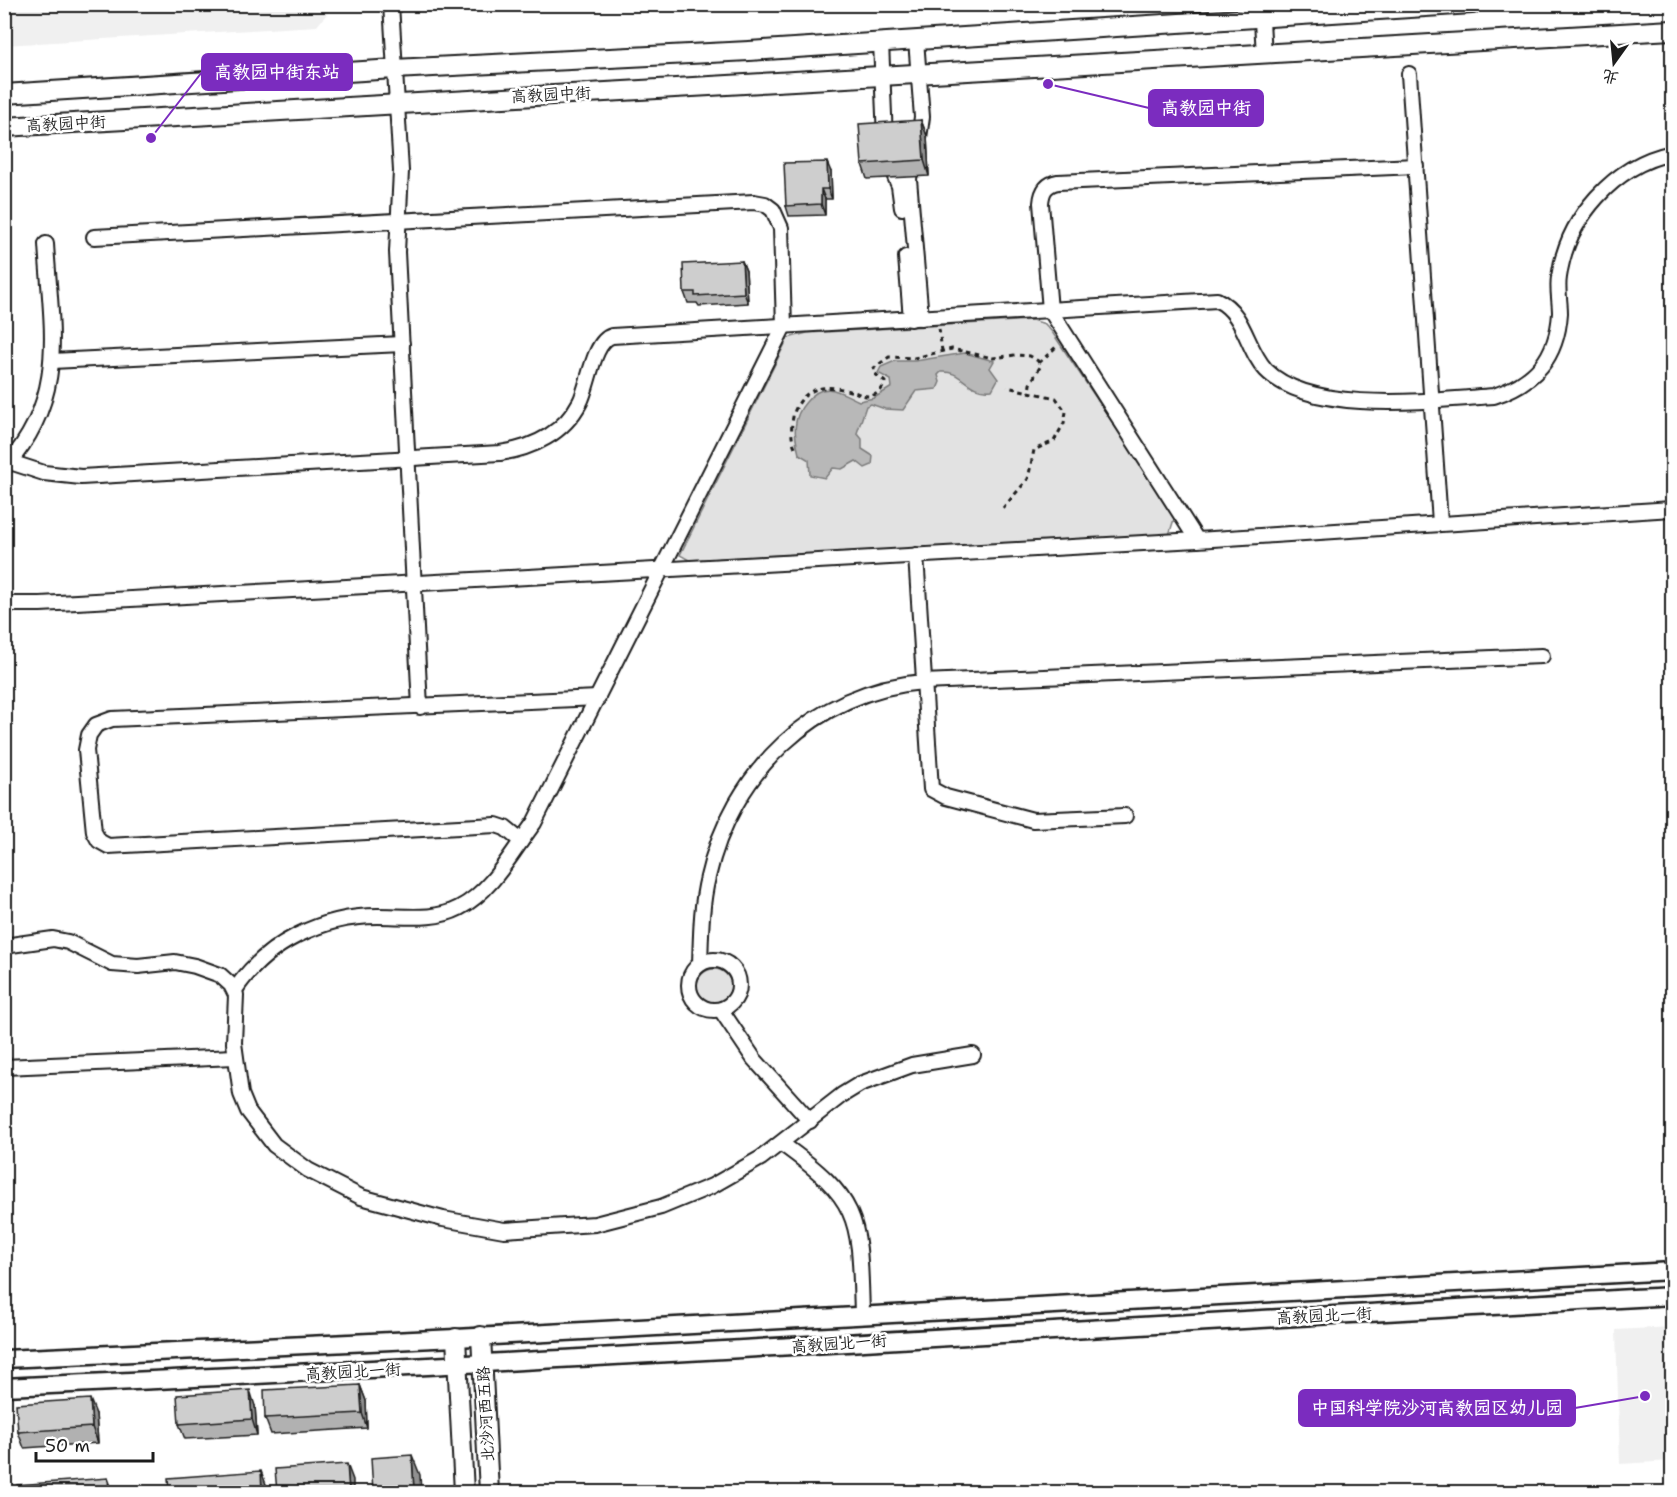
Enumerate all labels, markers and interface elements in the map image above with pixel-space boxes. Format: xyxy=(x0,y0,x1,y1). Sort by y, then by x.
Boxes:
north arrow xyxy=(1584,33,1644,93)
callout: 高教园中街东站 xyxy=(202,54,352,90)
text: 高教园中街东站 xyxy=(214,60,340,84)
text: 北 xyxy=(1600,65,1621,89)
street label: 高教园中街 xyxy=(511,82,592,107)
callout: 高教园中街 xyxy=(1149,90,1263,126)
text: 高教园中街 xyxy=(1161,96,1251,120)
street label: 高教园中街 xyxy=(26,111,107,136)
street label: 高教园北一街 xyxy=(1276,1303,1373,1328)
street label: 高教园北一街 xyxy=(790,1330,888,1357)
street label: 高教园北一街 xyxy=(305,1359,402,1384)
street label: 北沙河西五路 xyxy=(473,1365,498,1462)
callout: 中国科学院沙河高教园区幼儿园 xyxy=(1299,1390,1575,1426)
text: 中国科学院沙河高教园区幼儿园 xyxy=(1311,1396,1563,1420)
scale bar xyxy=(36,1425,153,1463)
text: 50 m xyxy=(45,1434,90,1458)

